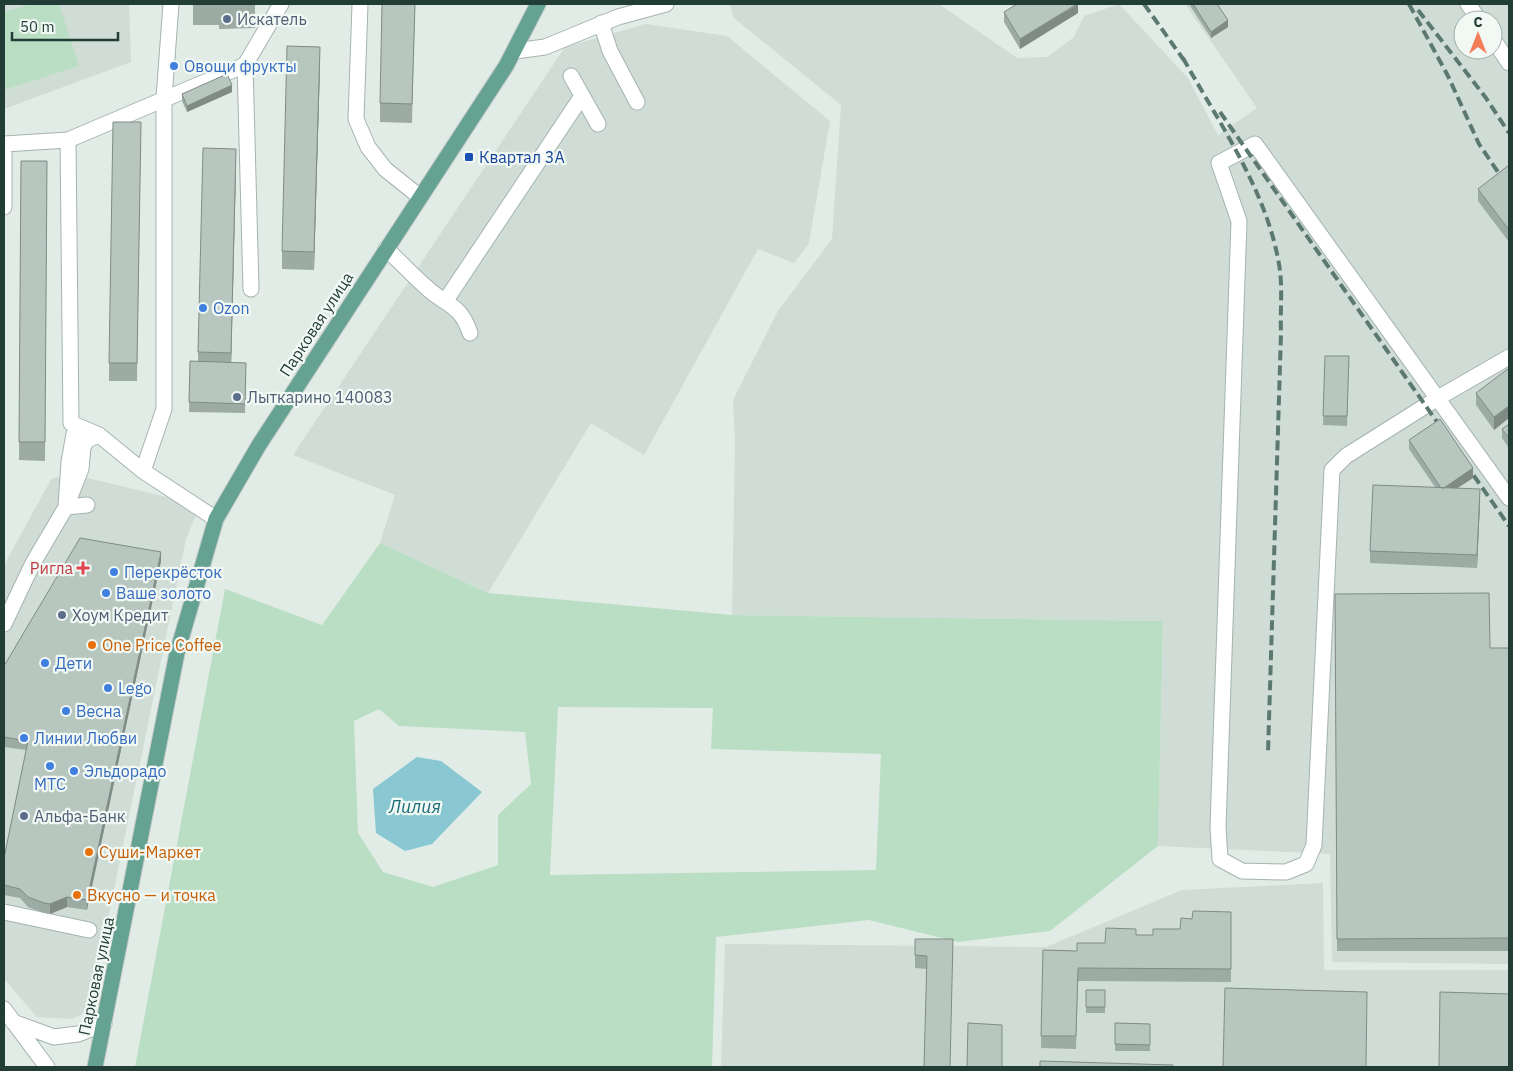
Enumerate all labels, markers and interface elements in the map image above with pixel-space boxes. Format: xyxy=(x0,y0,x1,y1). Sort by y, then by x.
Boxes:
place label: Искатель xyxy=(237,9,307,29)
scale bar xyxy=(12,10,119,42)
north arrow xyxy=(1453,10,1503,60)
marker: Искатель xyxy=(221,13,233,25)
text: С xyxy=(1473,13,1483,31)
text: 50 m xyxy=(20,17,55,36)
place label: Овощи фрукты xyxy=(184,56,297,76)
marker: Овощи фрукты xyxy=(168,60,180,72)
place label: Квартал 3А xyxy=(479,147,565,167)
marker: Квартал 3А xyxy=(463,151,475,163)
street label: Парковая улица xyxy=(275,268,357,380)
place label: Ozon xyxy=(213,298,250,318)
marker: Ozon xyxy=(197,302,209,314)
place label: Лыткарино 140083 xyxy=(247,387,393,407)
marker: Лыткарино 140083 xyxy=(231,391,243,403)
place label: Ригла xyxy=(30,558,73,578)
marker: Ригла xyxy=(77,562,89,574)
place label: Перекрёсток xyxy=(124,562,222,582)
marker: Перекрёсток xyxy=(108,566,120,578)
place label: Ваше золото xyxy=(116,583,211,603)
marker: Ваше золото xyxy=(100,587,112,599)
place label: Хоум Кредит xyxy=(72,605,169,625)
marker: Хоум Кредит xyxy=(56,609,68,621)
place label: One Price Coffee xyxy=(102,635,222,655)
marker: One Price Coffee xyxy=(86,639,98,651)
place label: Дети xyxy=(55,653,92,673)
marker: Дети xyxy=(39,657,51,669)
place label: Lego xyxy=(118,678,152,698)
marker: Lego xyxy=(102,682,114,694)
place label: Весна xyxy=(76,701,122,721)
marker: Весна xyxy=(60,705,72,717)
place label: Линии Любви xyxy=(34,728,137,748)
marker: Линии Любви xyxy=(18,732,30,744)
marker: МТС xyxy=(44,760,56,772)
place label: Эльдорадо xyxy=(84,761,167,781)
marker: Эльдорадо xyxy=(68,765,80,777)
place label: МТС xyxy=(34,774,66,794)
water label: Лилия xyxy=(388,795,441,818)
place label: Альфа-Банк xyxy=(34,806,126,826)
marker: Альфа-Банк xyxy=(18,810,30,822)
place label: Суши-Маркет xyxy=(99,842,201,862)
marker: Суши-Маркет xyxy=(83,846,95,858)
place label: Вкусно — и точка xyxy=(87,885,216,905)
marker: Вкусно — и точка xyxy=(71,889,83,901)
street label: Парковая улица xyxy=(74,915,118,1037)

